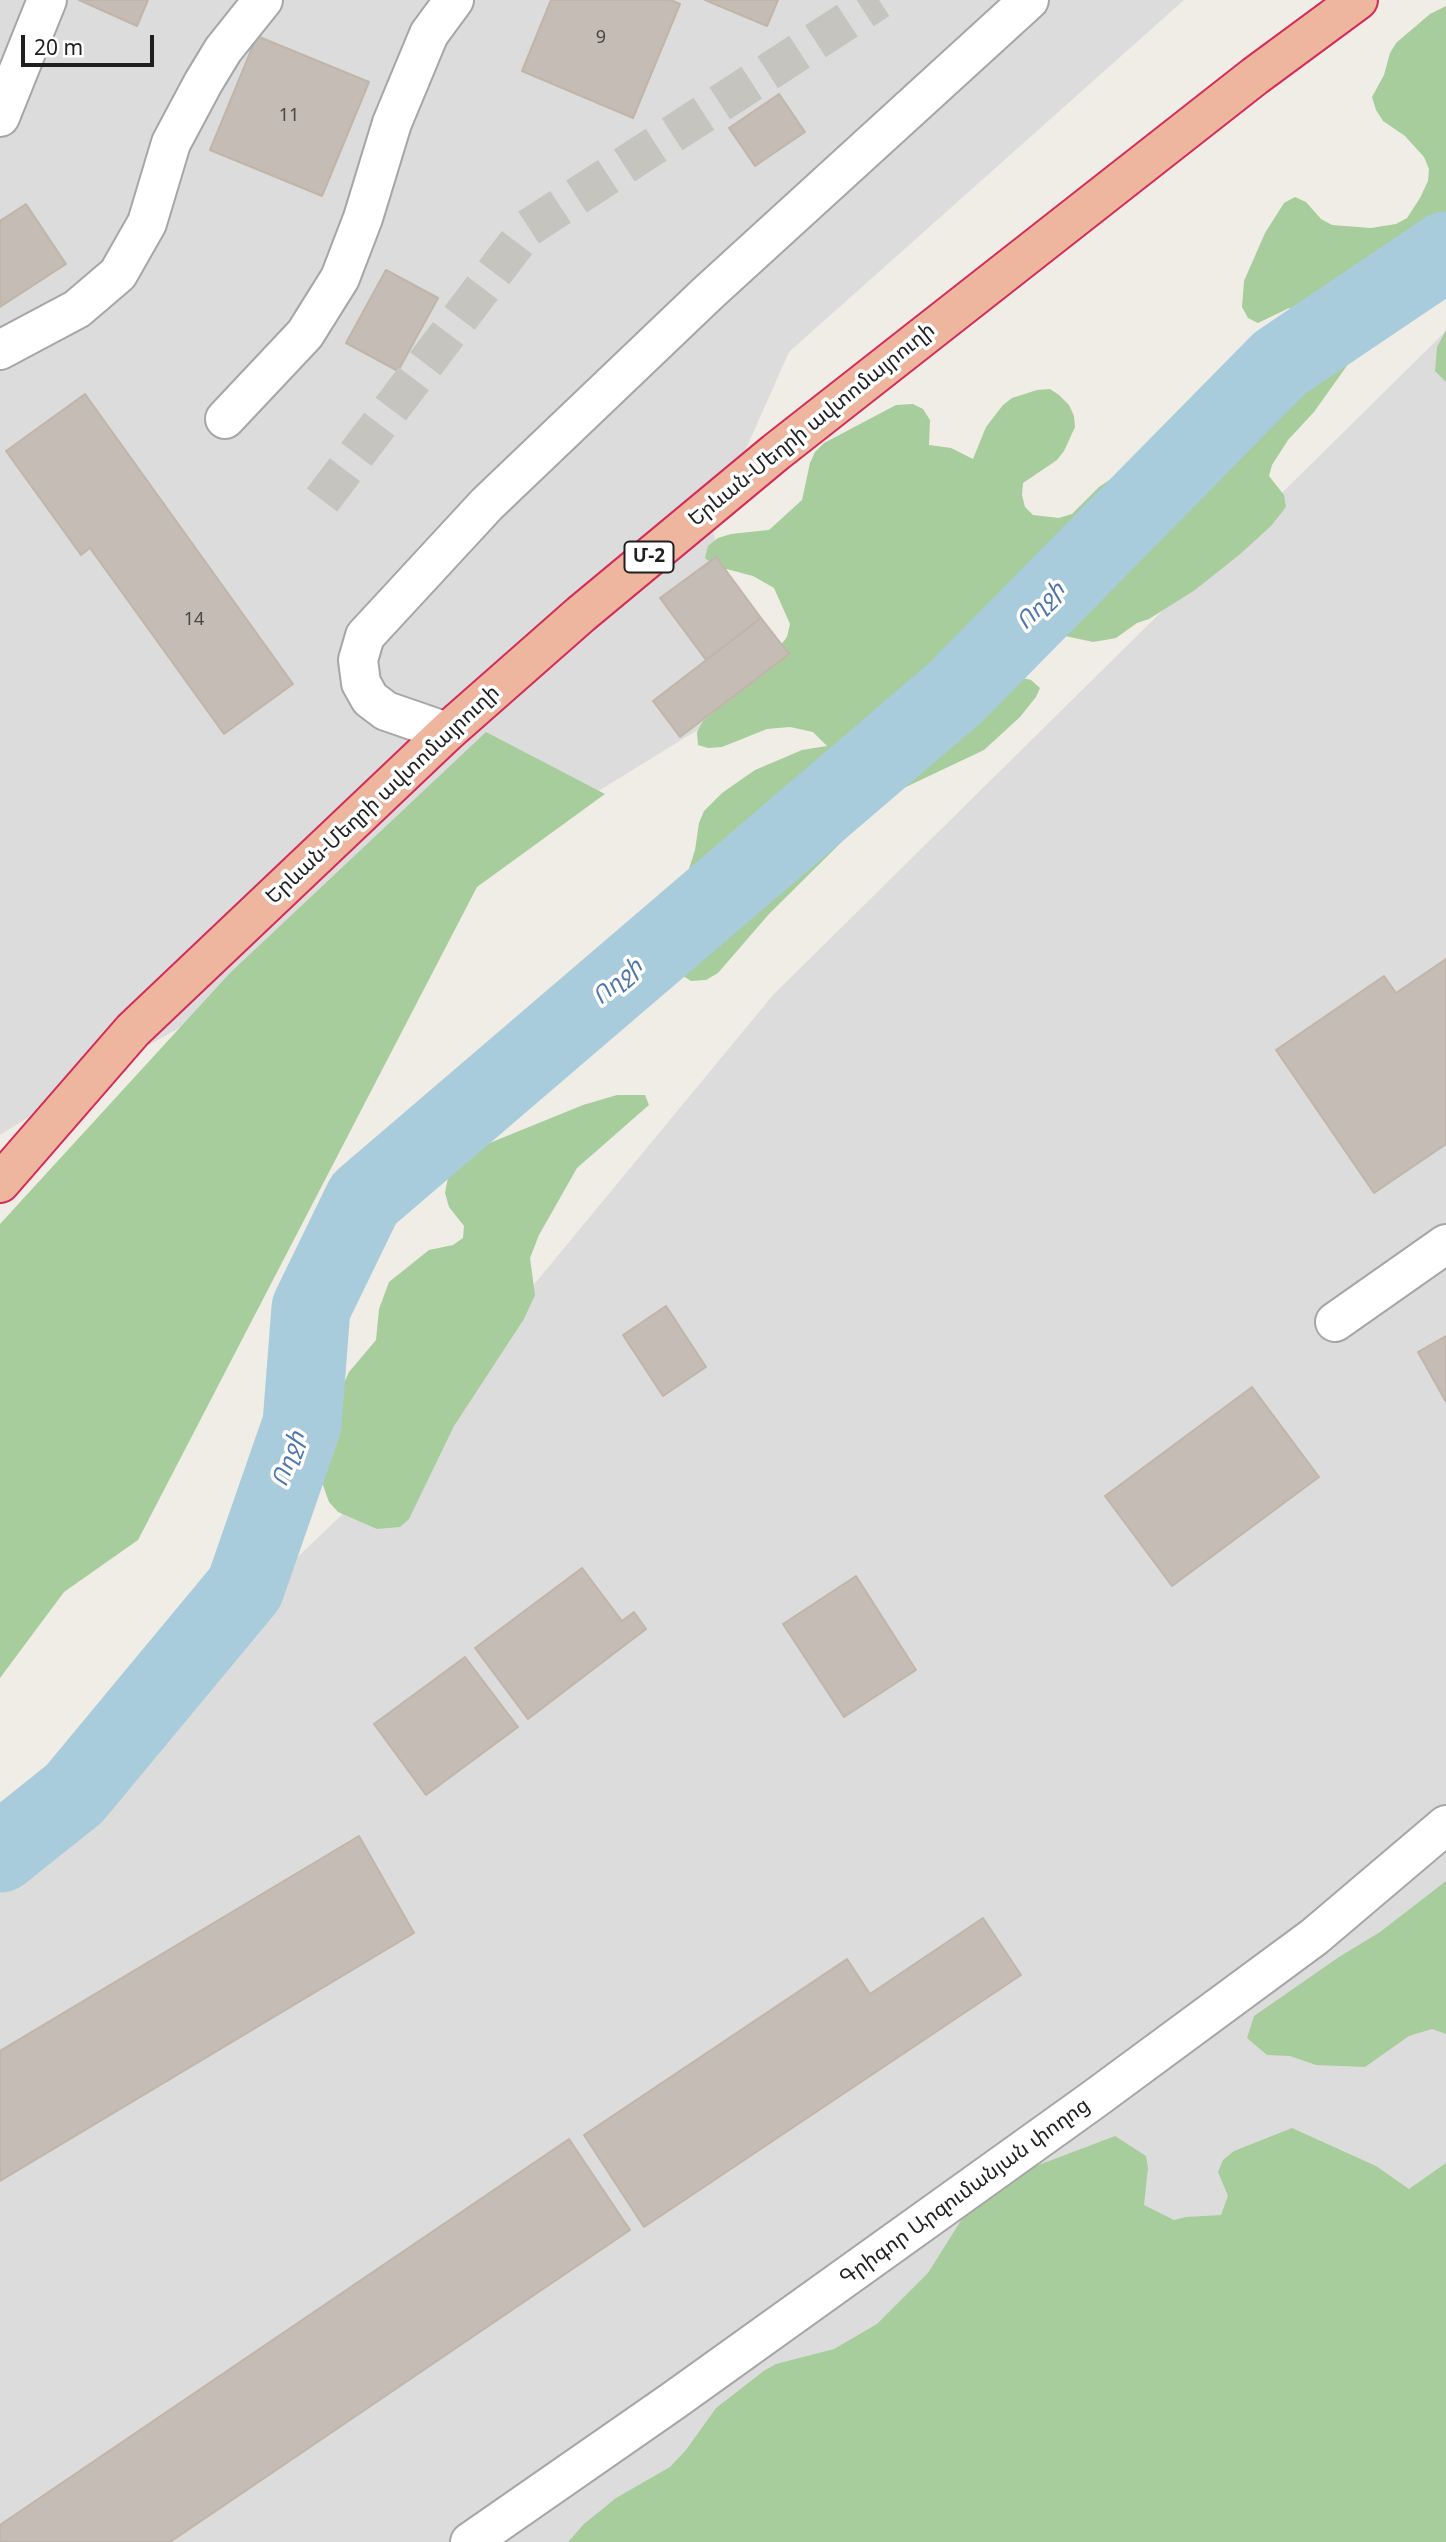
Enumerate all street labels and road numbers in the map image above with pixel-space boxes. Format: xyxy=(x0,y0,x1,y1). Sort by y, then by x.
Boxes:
street label: Երևան-Մեղրի ավտոմայրուղի xyxy=(684,318,940,532)
road number: Մ-2 xyxy=(624,542,674,572)
street label: Երևան-Մեղրի ավտոմայրուղի xyxy=(261,680,505,910)
street label: Գրիգոր Արզումանյան փողոց xyxy=(835,2093,1095,2291)

